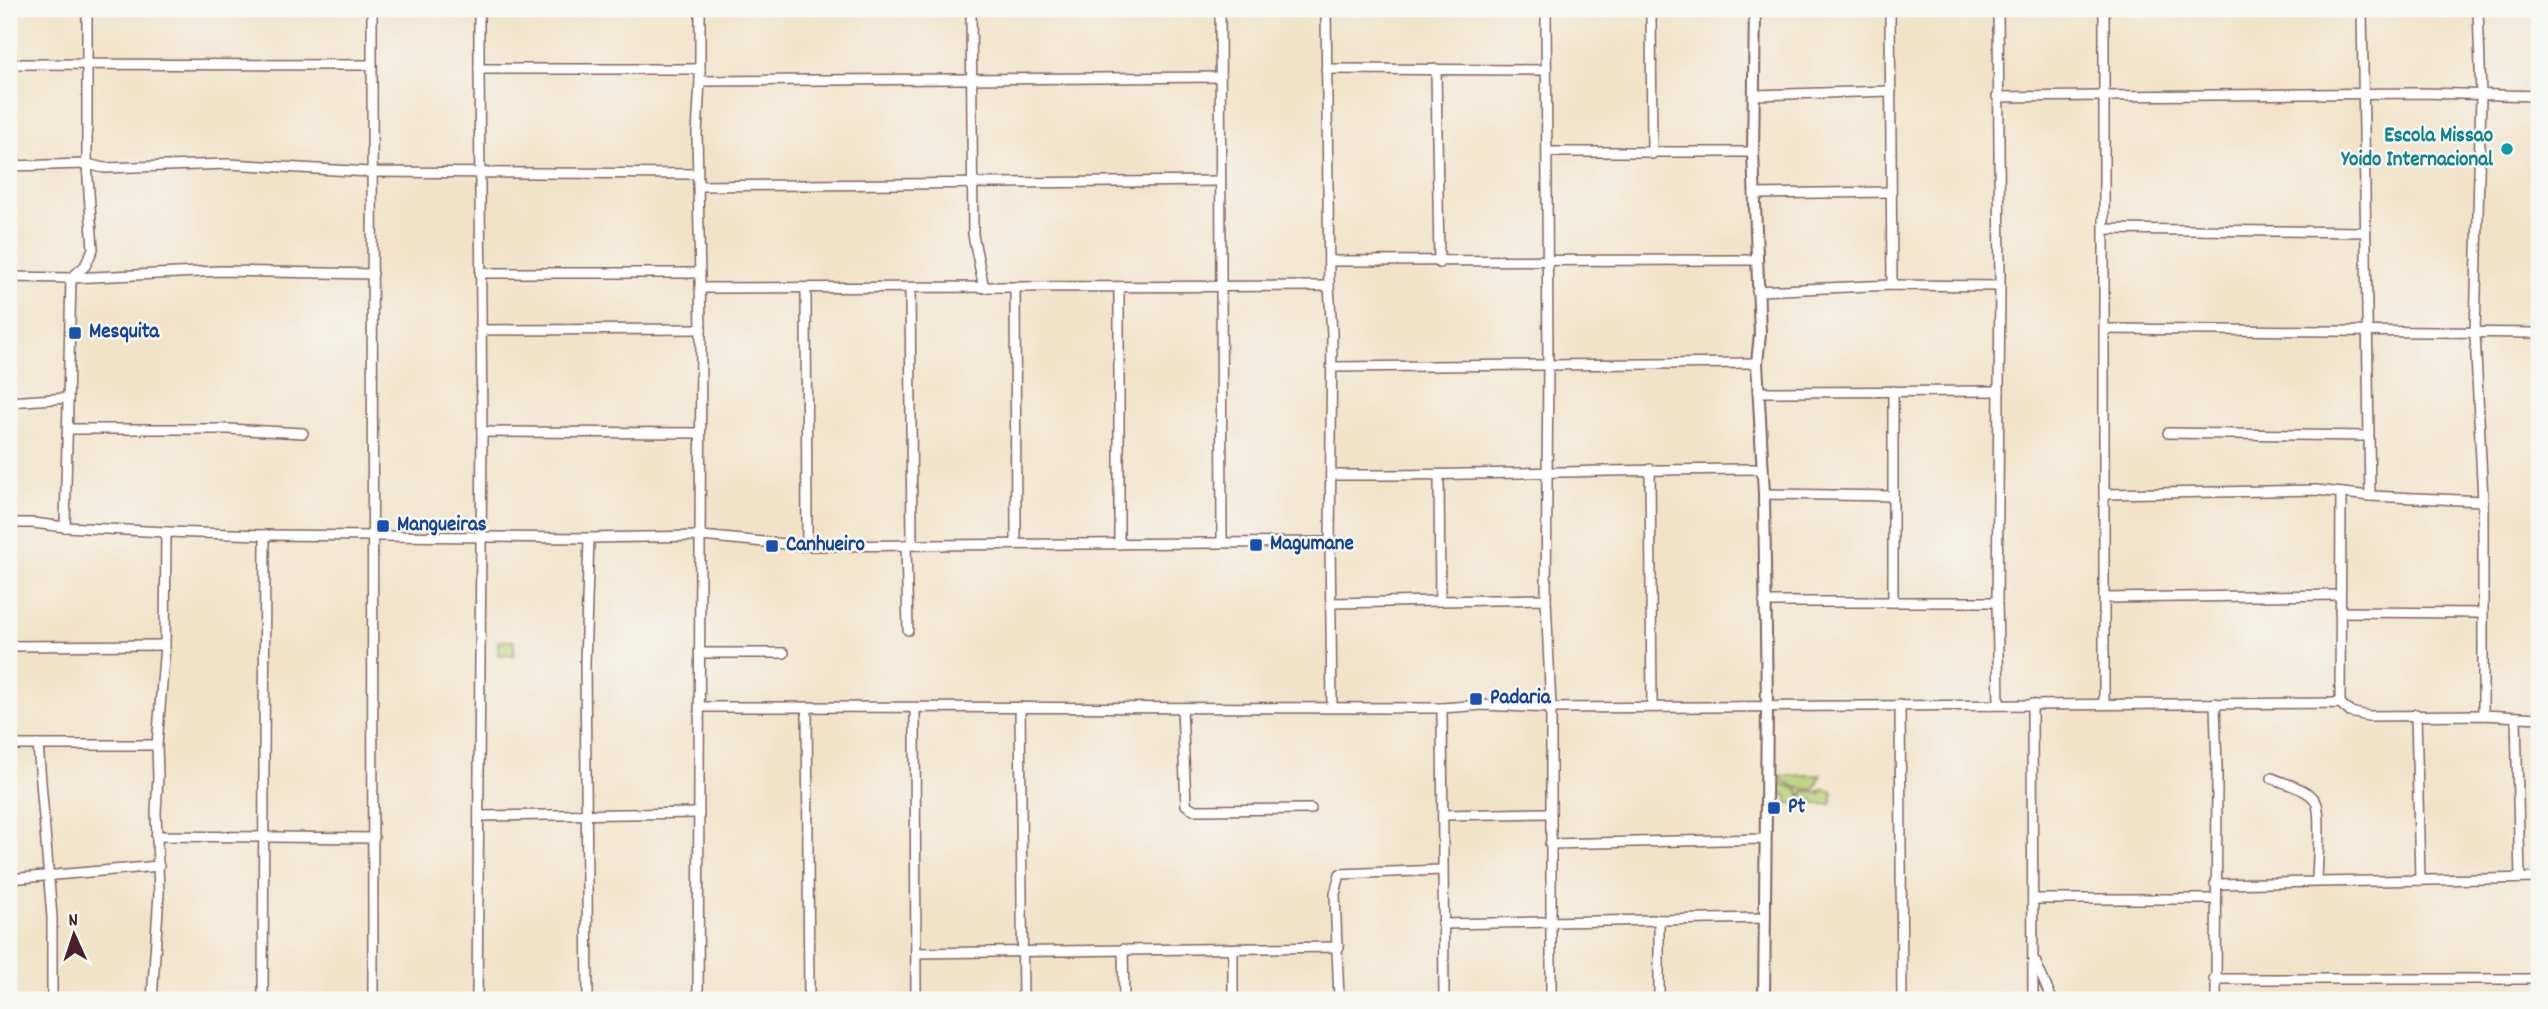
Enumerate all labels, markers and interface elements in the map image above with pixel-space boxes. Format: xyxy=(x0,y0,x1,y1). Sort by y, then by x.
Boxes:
place label: Escola Missao Yoido Internacional xyxy=(2340,122,2494,176)
marker: Escola Missao Yoido Internacional xyxy=(2499,141,2515,157)
place label: Mesquita xyxy=(89,318,160,348)
marker: Mesquita xyxy=(67,325,83,341)
place label: Mangueiras xyxy=(397,511,487,541)
marker: Mangueiras xyxy=(375,518,391,534)
place label: Magumane xyxy=(1270,530,1354,560)
place label: Canhueiro xyxy=(786,531,865,561)
marker: Magumane xyxy=(1248,537,1264,553)
marker: Canhueiro xyxy=(764,538,780,554)
place label: Padaria xyxy=(1490,684,1552,714)
marker: Padaria xyxy=(1468,691,1484,707)
place label: Pt xyxy=(1788,793,1806,823)
marker: Pt xyxy=(1766,800,1782,816)
north arrow xyxy=(38,900,108,970)
text: N xyxy=(68,908,79,935)

